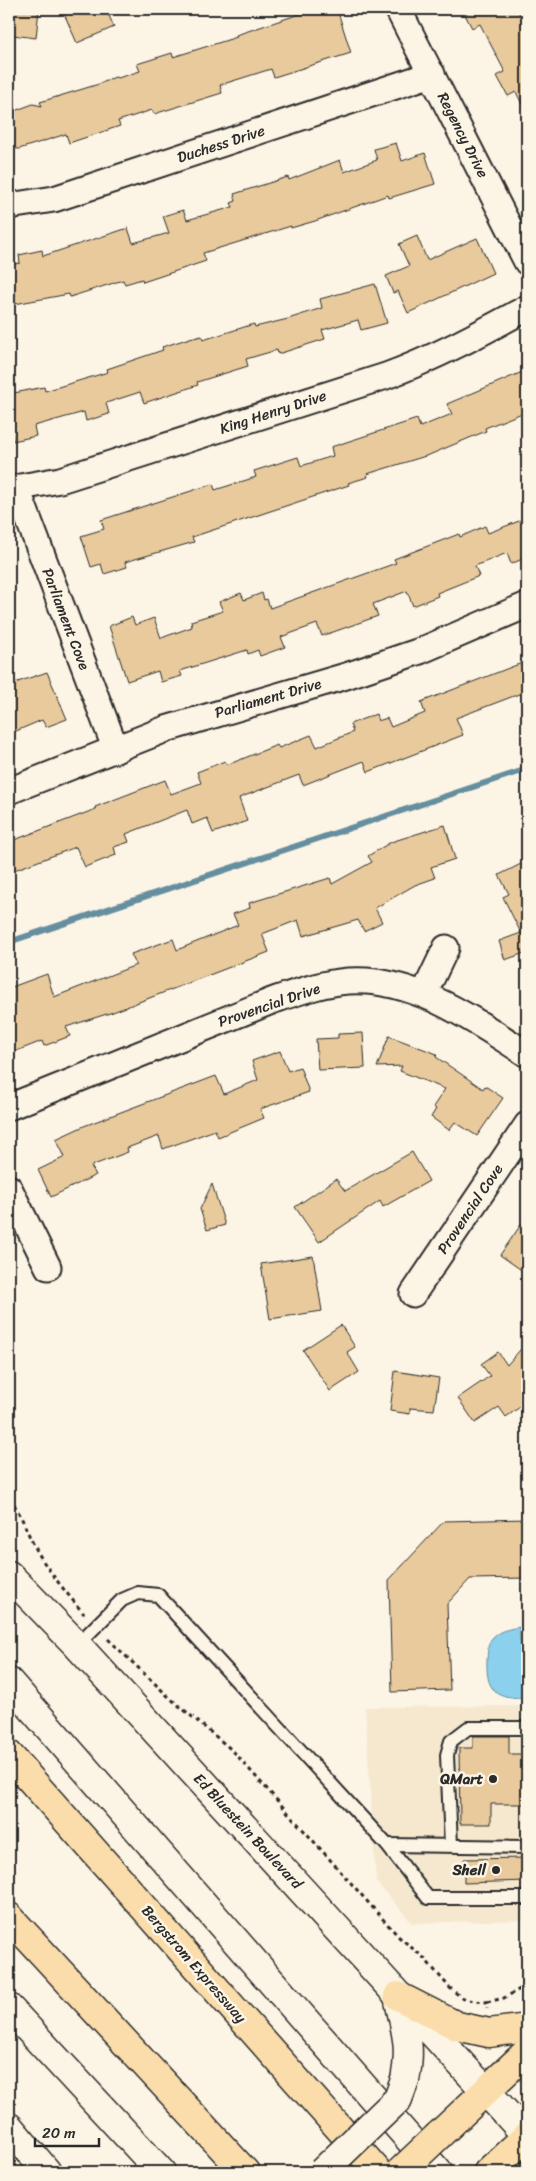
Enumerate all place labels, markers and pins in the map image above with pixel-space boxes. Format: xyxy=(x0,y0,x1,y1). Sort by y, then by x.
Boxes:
place label: QMart xyxy=(439,1766,483,1792)
marker: QMart xyxy=(487,1773,499,1785)
place label: Shell xyxy=(451,1857,487,1883)
marker: Shell xyxy=(490,1864,502,1876)

